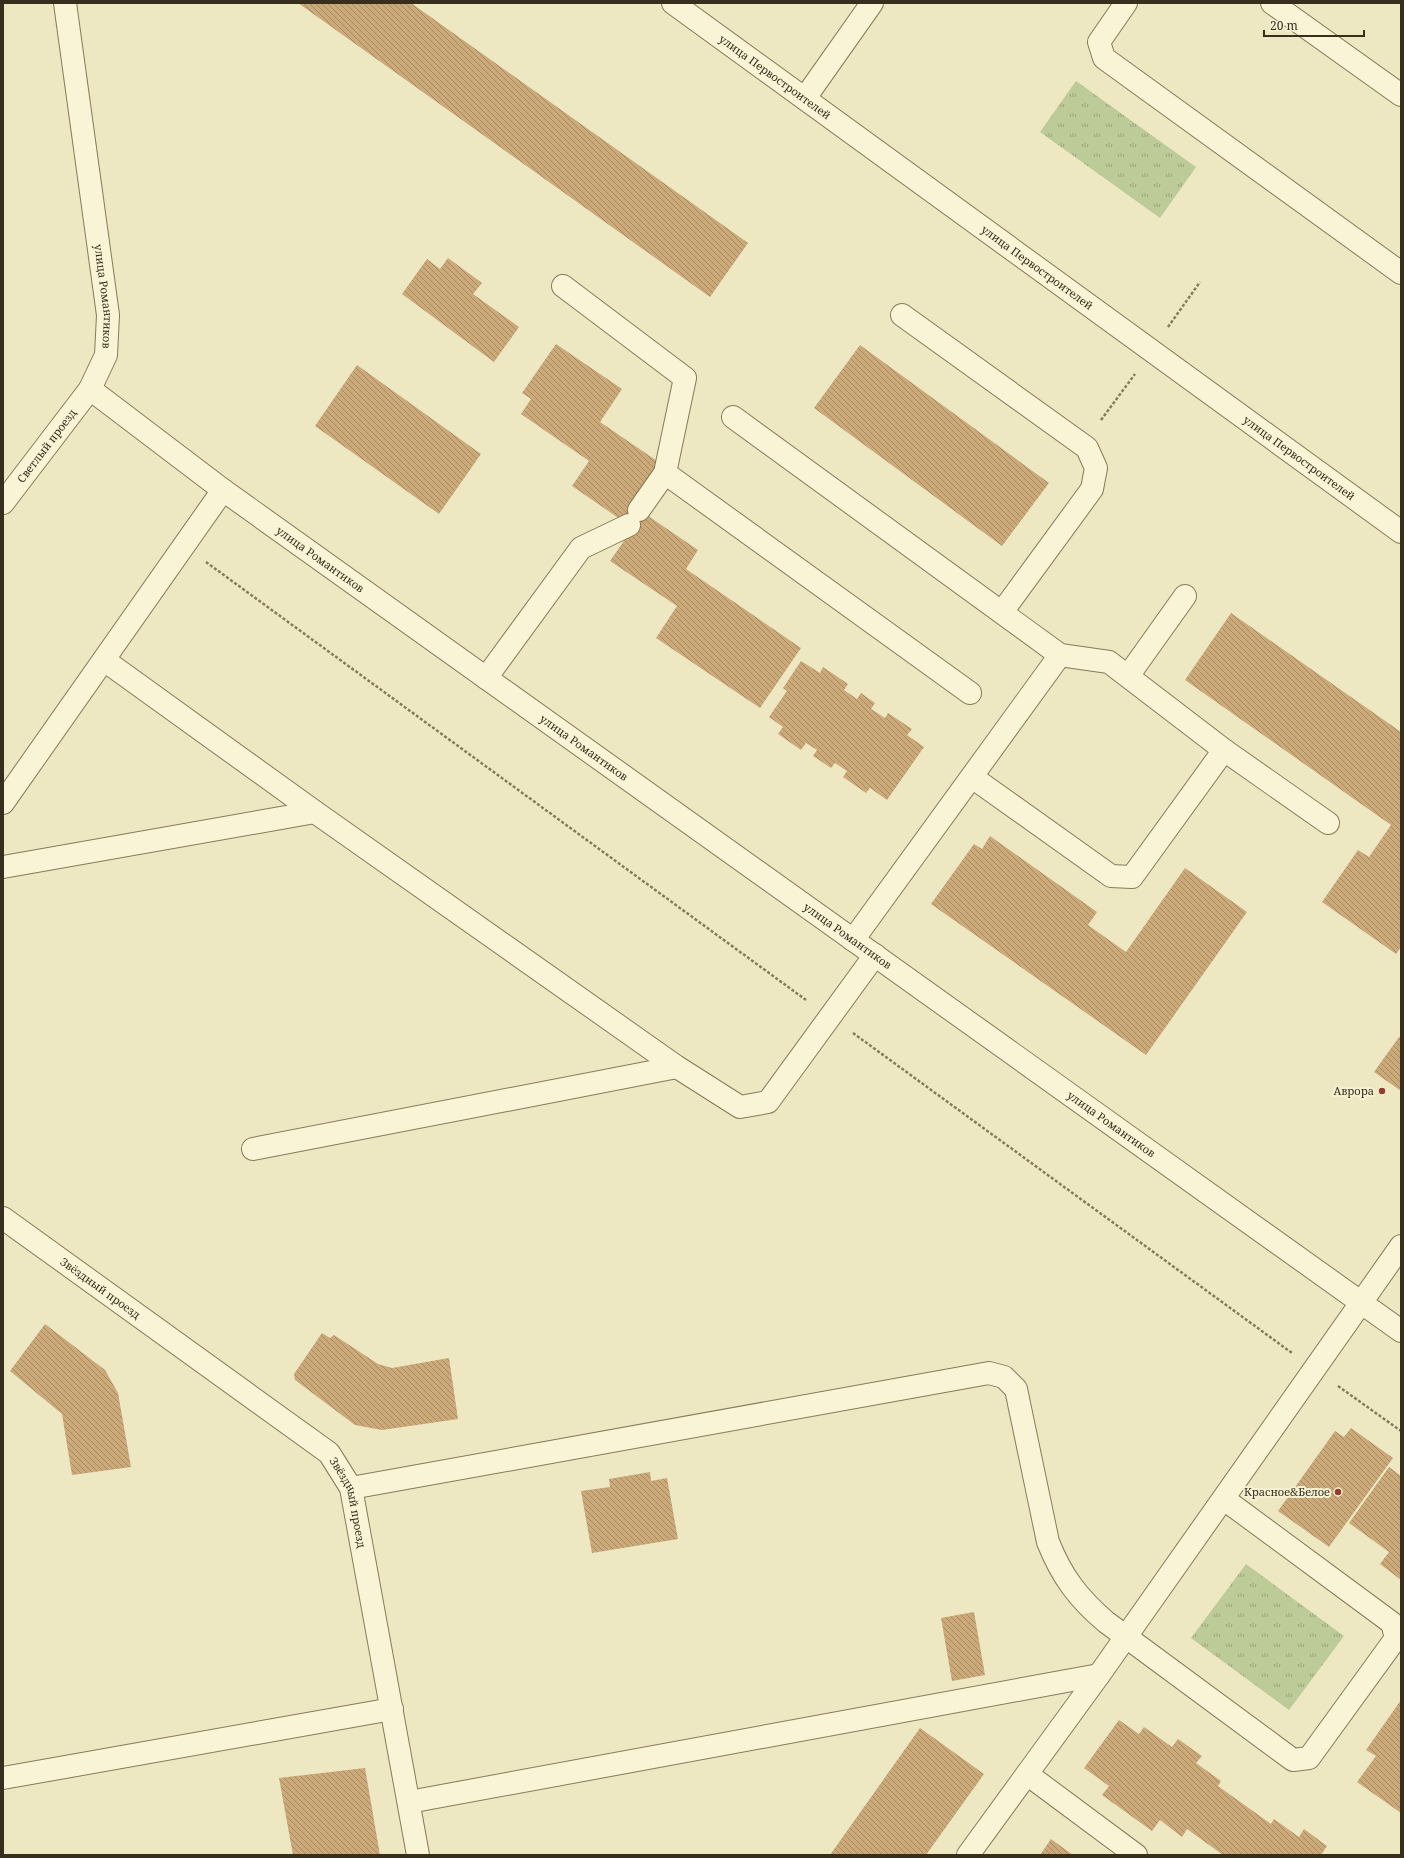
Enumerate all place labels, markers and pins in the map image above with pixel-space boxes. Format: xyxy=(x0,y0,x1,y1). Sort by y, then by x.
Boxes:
place label: Аврора xyxy=(1334,1083,1374,1098)
marker: Аврора xyxy=(1377,1086,1387,1096)
place label: Красное&Белое xyxy=(1244,1484,1330,1499)
marker: Красное&Белое xyxy=(1333,1487,1343,1497)

